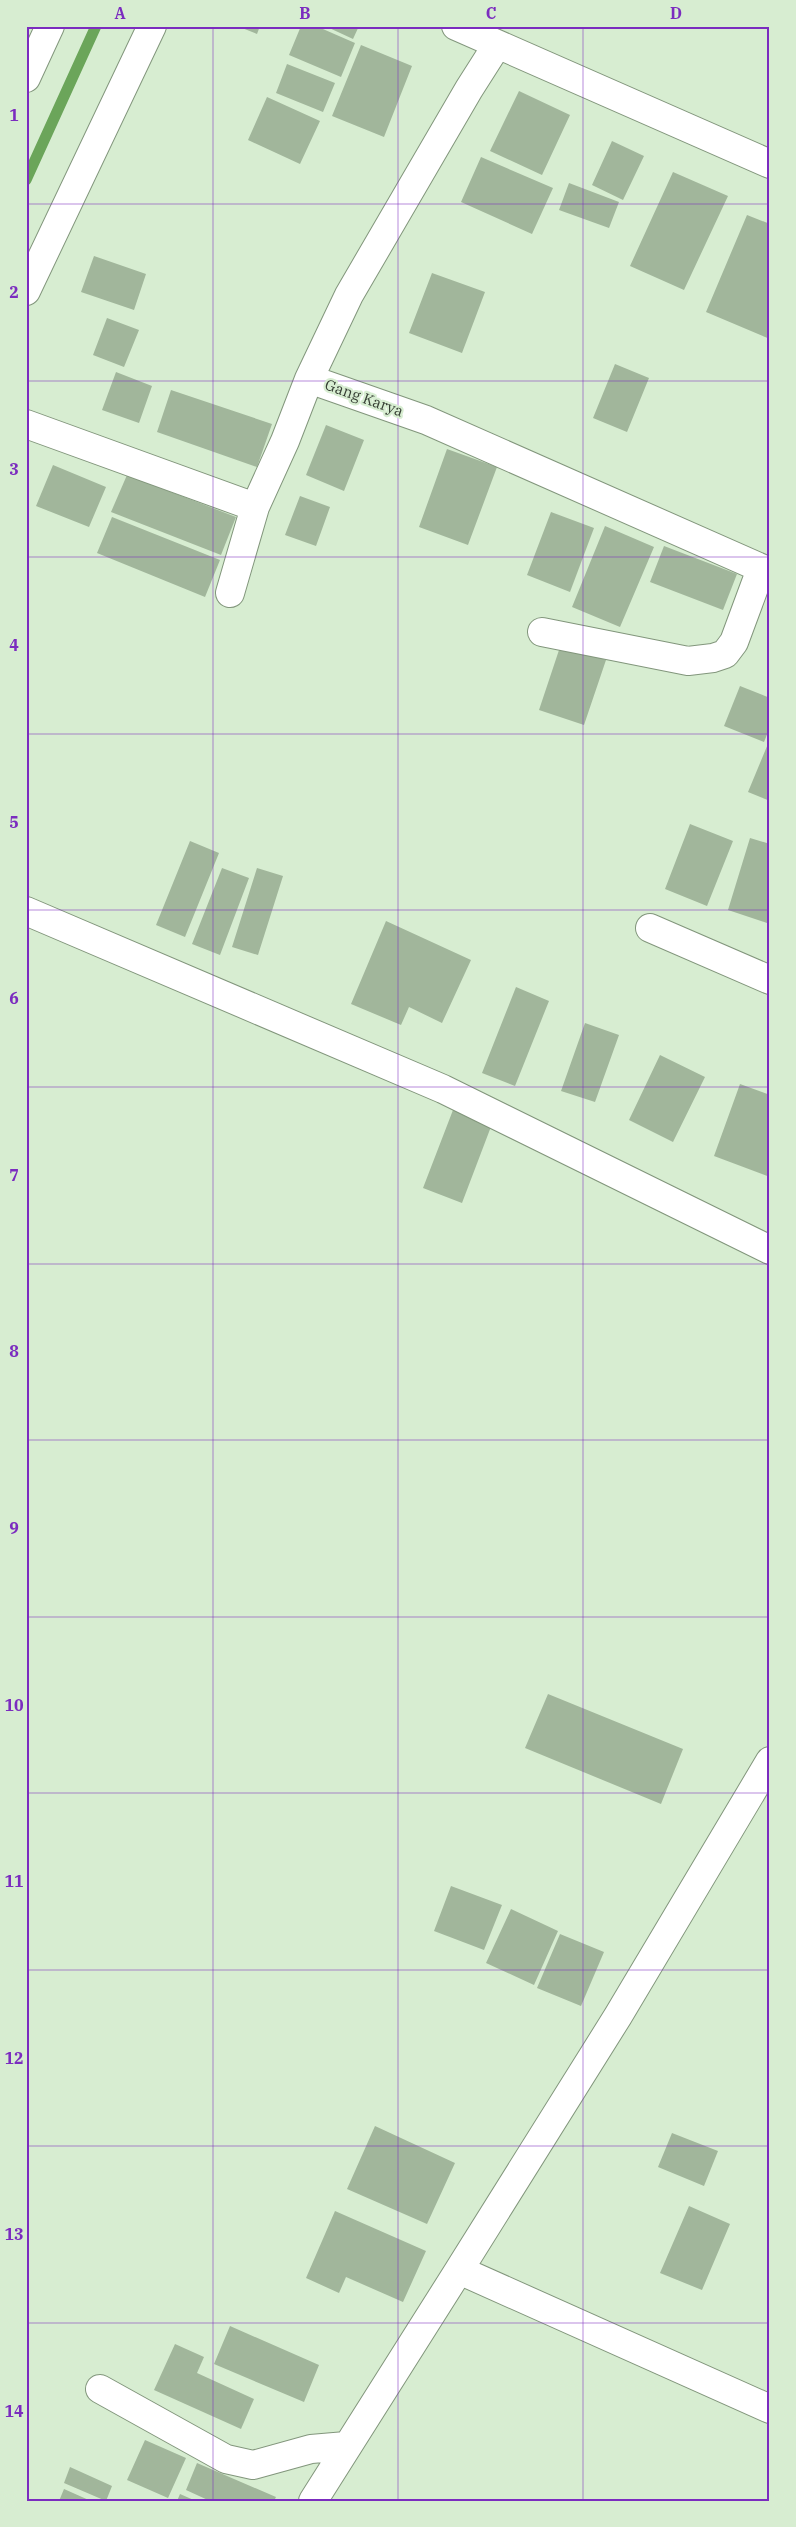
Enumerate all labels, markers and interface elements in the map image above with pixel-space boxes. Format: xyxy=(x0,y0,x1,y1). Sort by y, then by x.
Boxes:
text: A xyxy=(114,3,126,23)
text: B xyxy=(299,3,311,23)
text: C xyxy=(486,3,496,23)
text: D xyxy=(670,3,682,23)
text: 1 xyxy=(9,105,19,125)
text: 2 xyxy=(9,282,19,302)
street label: Gang Karya xyxy=(322,375,406,420)
text: 3 xyxy=(9,459,19,479)
text: 4 xyxy=(9,635,19,655)
text: 5 xyxy=(9,812,19,832)
text: 6 xyxy=(9,988,19,1008)
text: 7 xyxy=(9,1165,19,1185)
text: 8 xyxy=(9,1341,19,1361)
text: 9 xyxy=(9,1518,19,1538)
text: 10 xyxy=(4,1695,24,1715)
text: 11 xyxy=(4,1871,24,1891)
text: 12 xyxy=(4,2048,24,2068)
text: 13 xyxy=(4,2224,24,2244)
text: 14 xyxy=(4,2401,24,2421)

